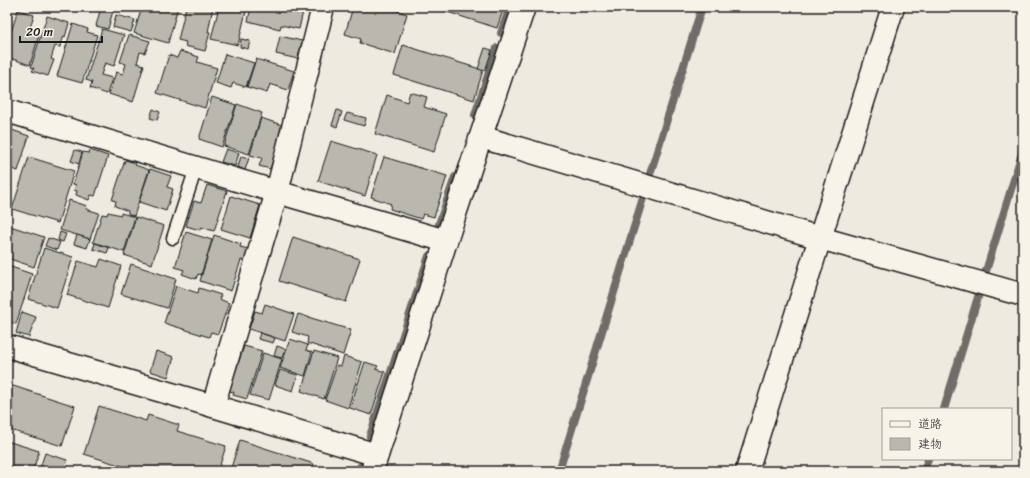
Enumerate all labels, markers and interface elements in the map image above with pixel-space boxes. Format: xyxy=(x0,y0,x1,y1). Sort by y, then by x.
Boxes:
scale bar xyxy=(20,18,102,44)
text: 20 m xyxy=(26,21,53,43)
legend xyxy=(882,408,1012,460)
text: 道路 xyxy=(918,413,942,435)
text: 建物 xyxy=(918,433,942,455)

